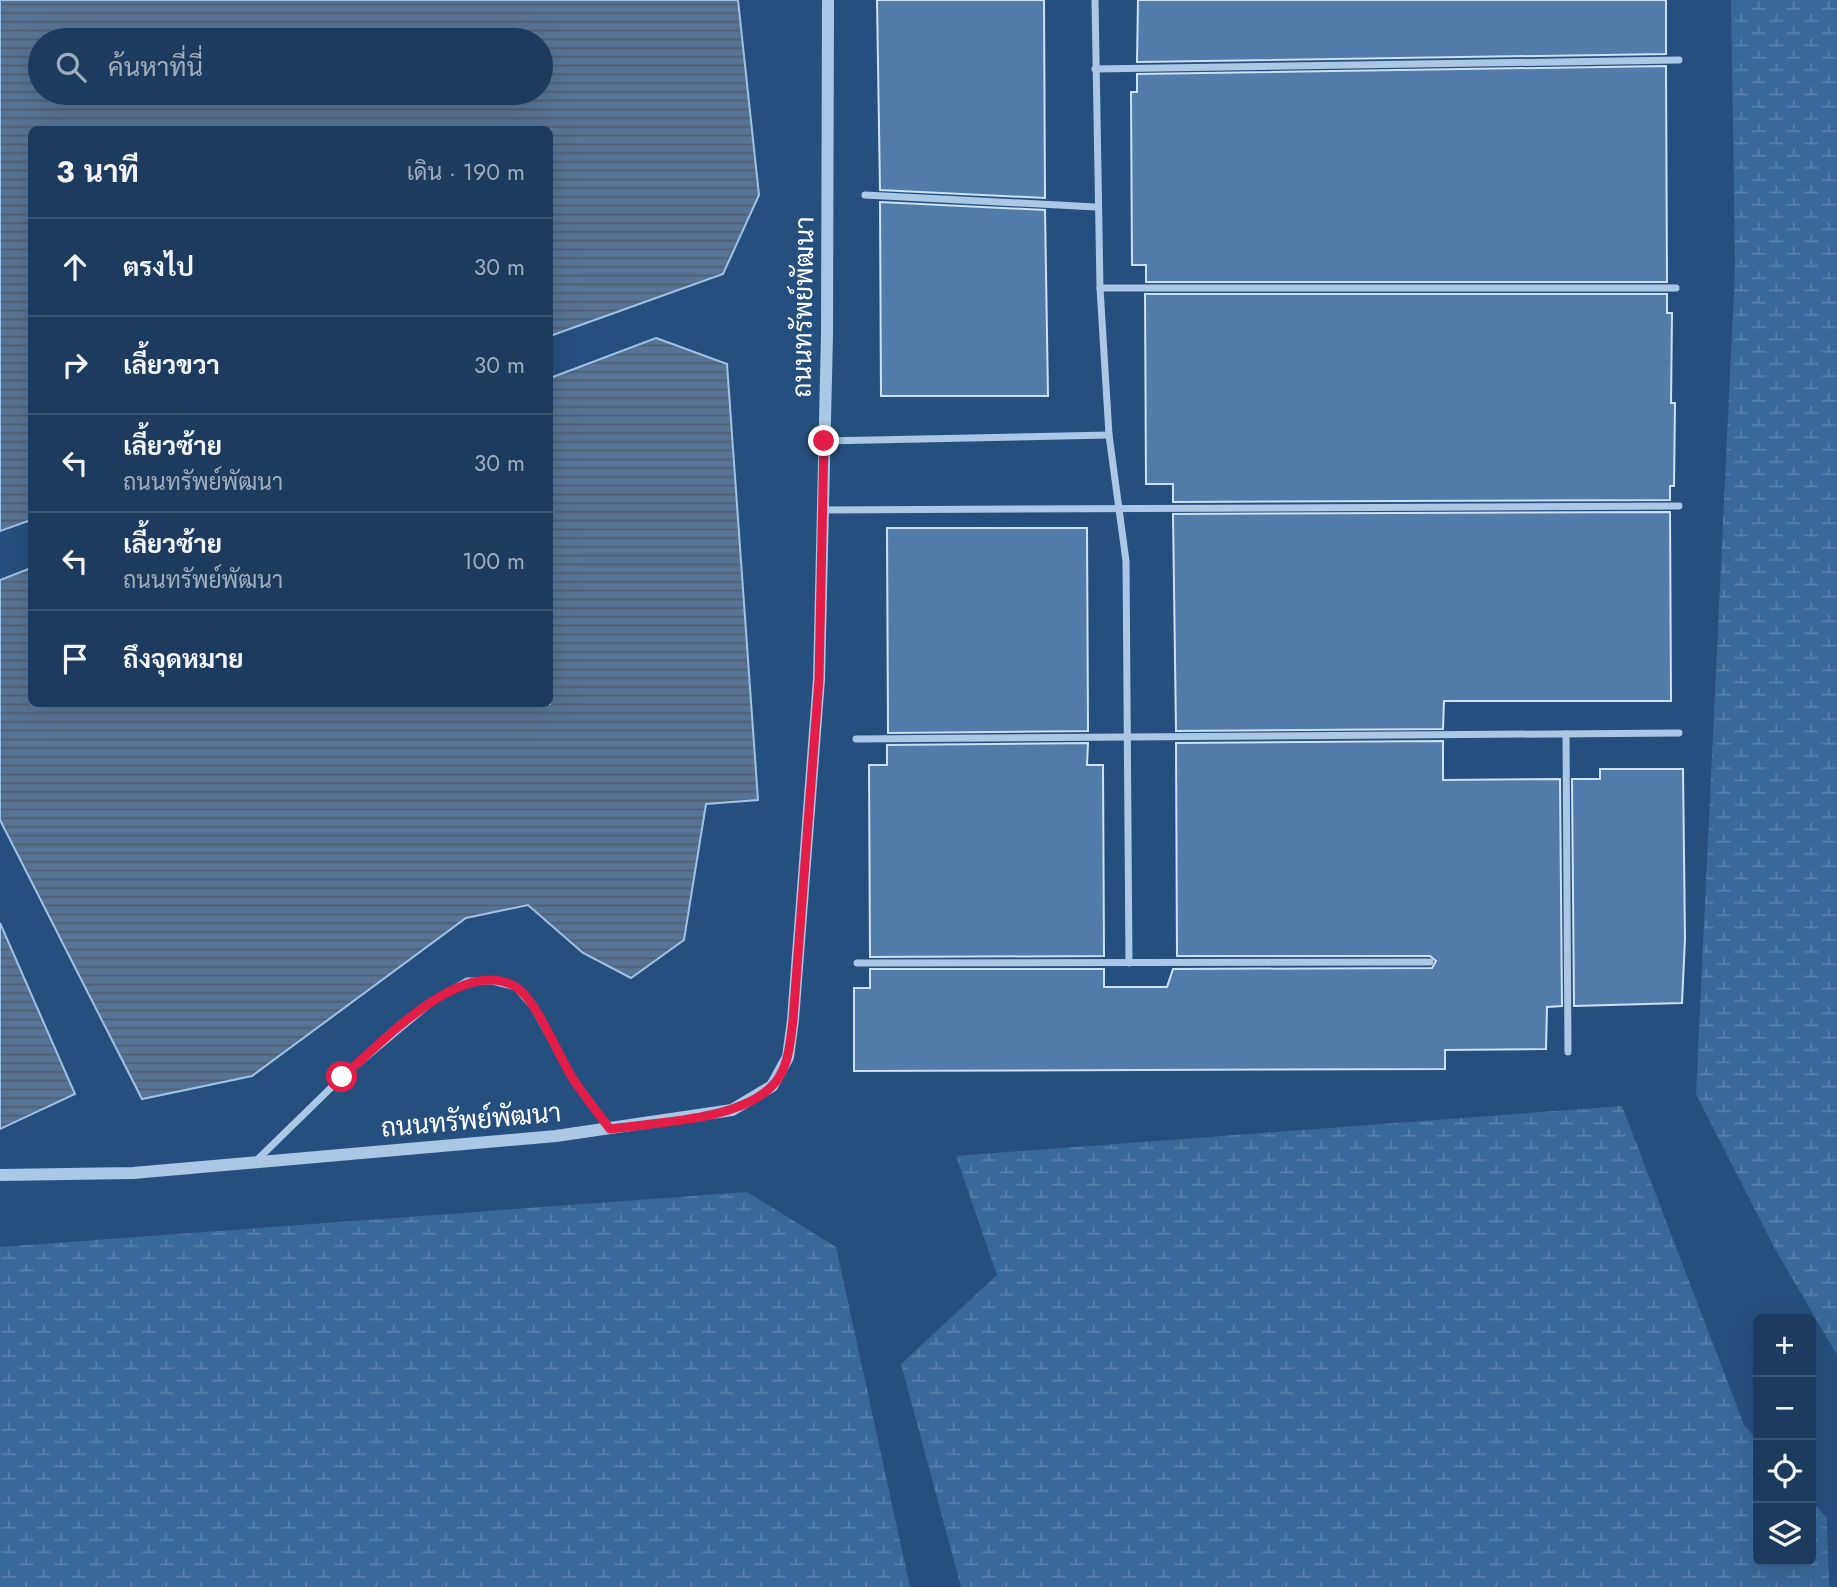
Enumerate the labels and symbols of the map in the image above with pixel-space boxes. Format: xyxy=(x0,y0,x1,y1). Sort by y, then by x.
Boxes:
street label: ถนนทรัพย์พัฒนา xyxy=(782,216,824,398)
route end xyxy=(808,425,839,456)
route start xyxy=(326,1061,357,1092)
street label: ถนนทรัพย์พัฒนา xyxy=(379,1093,563,1147)

